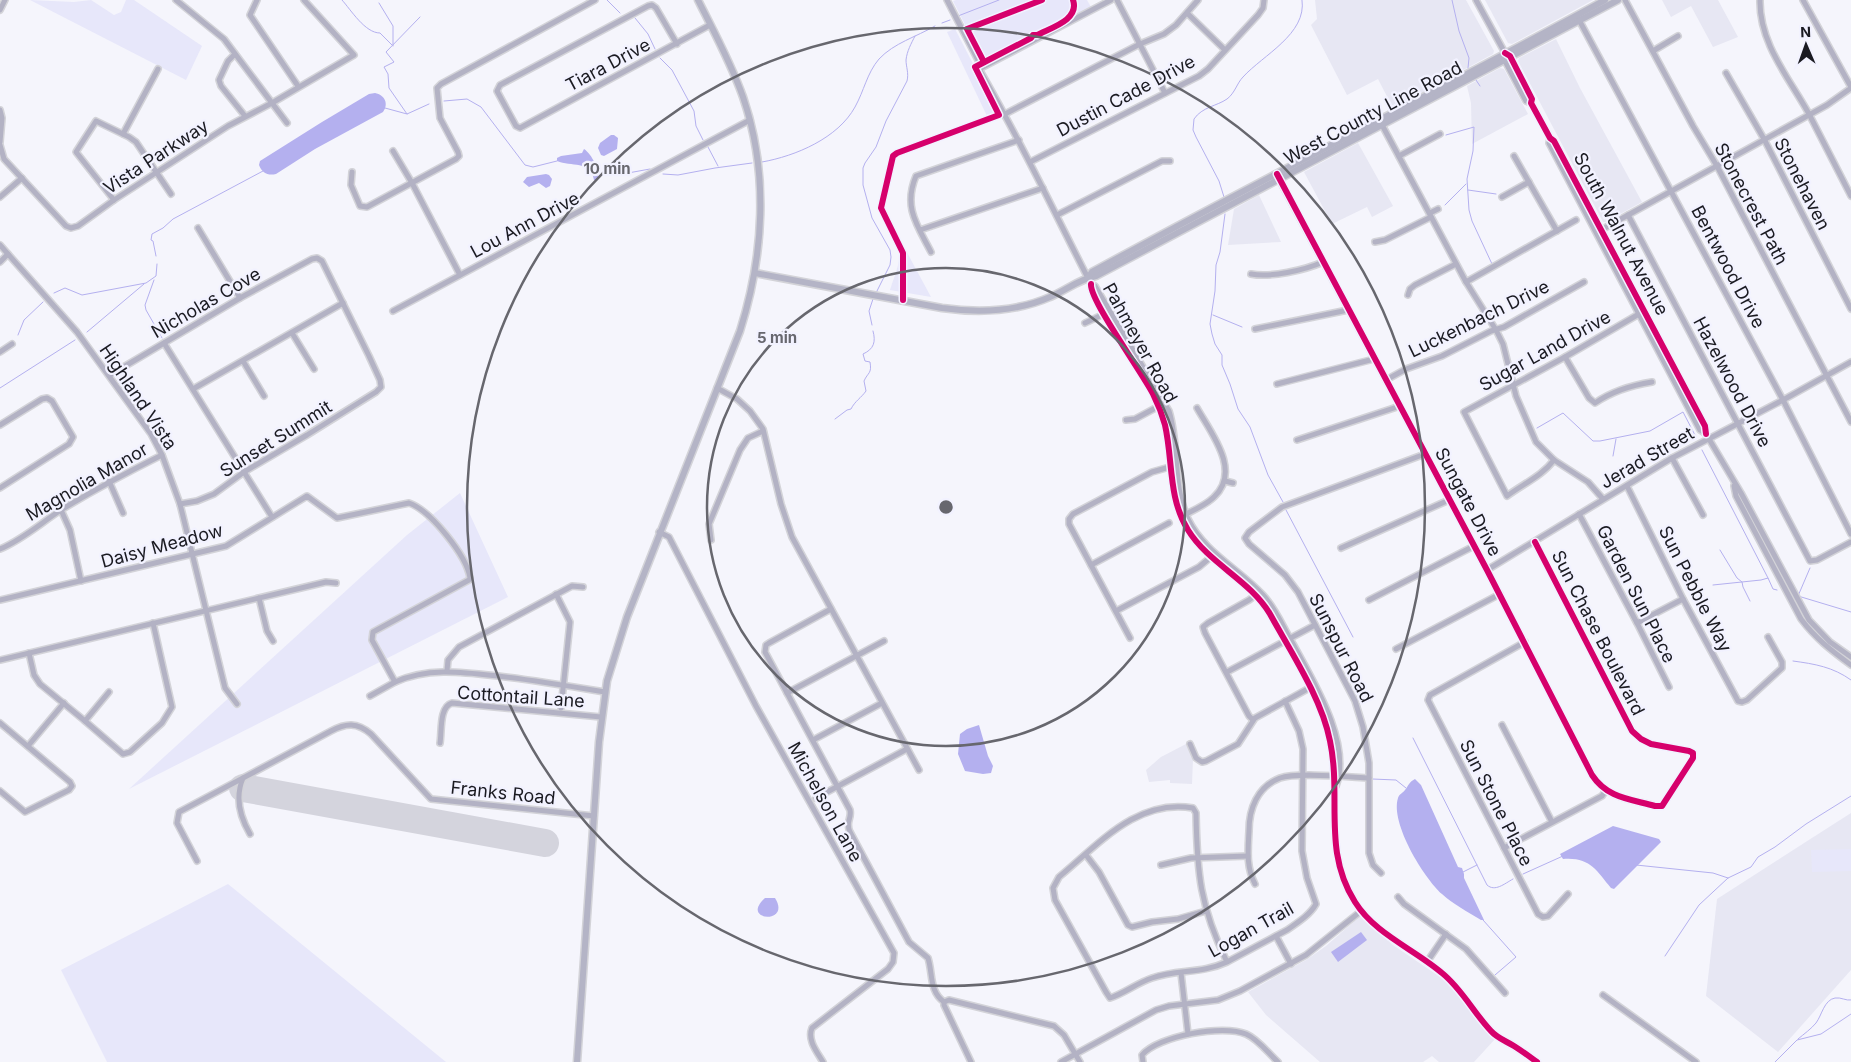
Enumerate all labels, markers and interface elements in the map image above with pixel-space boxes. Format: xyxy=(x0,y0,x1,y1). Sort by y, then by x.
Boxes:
north arrow xyxy=(1781,20,1831,70)
text: N xyxy=(1800,23,1811,40)
street label: Tiara Drive xyxy=(562,34,654,96)
street label: Dustin Cade Drive xyxy=(1053,50,1199,141)
street label: West County Line Road xyxy=(1280,57,1465,168)
street label: Vista Parkway xyxy=(99,115,212,198)
street label: Stonehaven xyxy=(1770,134,1835,233)
street label: Stonecrest Path xyxy=(1710,139,1792,268)
street label: South Walnut Avenue xyxy=(1570,149,1673,319)
text: 10 min xyxy=(583,159,631,178)
street label: Lou Ann Drive xyxy=(467,187,583,262)
street label: Bentwood Drive xyxy=(1687,202,1770,332)
street label: Nicholas Cove xyxy=(147,263,264,342)
street label: Luckenbach Drive xyxy=(1405,275,1552,362)
street label: Pahmeyer Road xyxy=(1099,279,1182,406)
street label: Sugar Land Drive xyxy=(1475,306,1614,395)
street label: Hazelwood Drive xyxy=(1689,313,1776,451)
text: 5 min xyxy=(757,328,797,347)
street label: Highland Vista xyxy=(95,340,182,454)
street label: Sunset Summit xyxy=(216,396,336,481)
street label: Jerad Street xyxy=(1596,422,1697,493)
street label: Magnolia Manor xyxy=(22,438,152,525)
street label: Sungate Drive xyxy=(1431,444,1506,560)
centre of rings xyxy=(937,498,955,516)
street label: Daisy Meadow xyxy=(99,519,225,572)
street label: Garden Sun Place xyxy=(1593,521,1680,666)
street label: Sun Pebble Way xyxy=(1655,522,1736,655)
street label: Sun Chase Boulevard xyxy=(1548,547,1649,719)
street label: Sunspur Road xyxy=(1305,590,1378,706)
street label: Cottontail Lane xyxy=(457,682,586,711)
street label: Sun Stone Place xyxy=(1456,736,1537,869)
street label: Michelson Lane xyxy=(784,738,867,865)
street label: Franks Road xyxy=(450,777,557,808)
street label: Logan Trail xyxy=(1205,898,1297,962)

